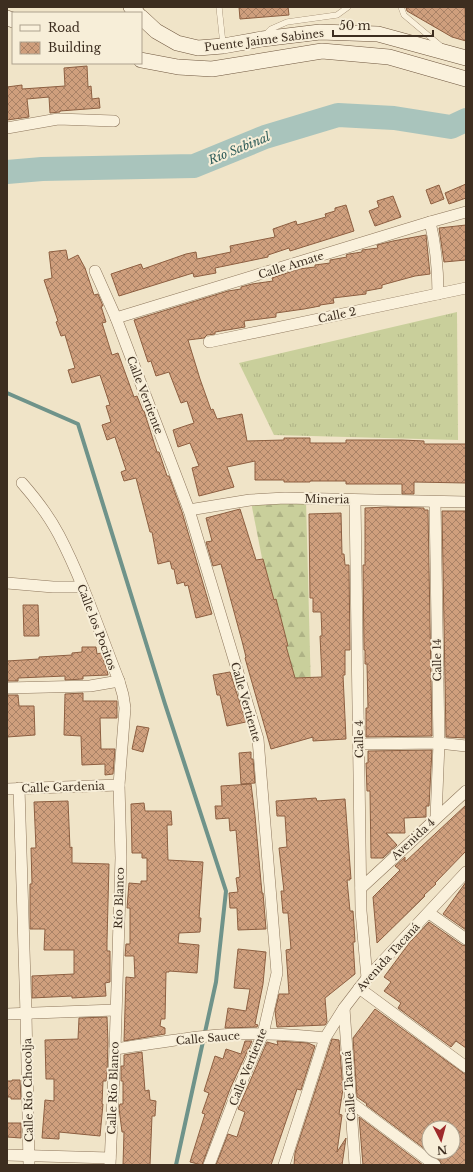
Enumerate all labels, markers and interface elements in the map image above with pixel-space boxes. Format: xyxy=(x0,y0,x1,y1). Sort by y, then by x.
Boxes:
legend xyxy=(12,12,142,64)
scale bar xyxy=(333,12,433,38)
text: 50 m xyxy=(339,18,371,33)
text: Road xyxy=(48,20,80,35)
street label: Puente Jaime Sabines xyxy=(203,26,325,54)
text: Building xyxy=(48,40,102,55)
water label: Río Sabinal xyxy=(205,129,272,168)
street label: Calle Amate xyxy=(256,248,326,282)
street label: Calle 2 xyxy=(317,304,357,326)
street label: Calle Vertiente xyxy=(124,354,166,436)
street label: Mineria xyxy=(305,492,350,506)
street label: Calle los Pocitos xyxy=(74,582,120,672)
street label: Calle 14 xyxy=(430,638,444,682)
street label: Calle Vertiente xyxy=(228,660,264,744)
street label: Calle 4 xyxy=(352,720,366,758)
street label: Calle Gardenia xyxy=(21,779,106,795)
street label: Avenida 4 xyxy=(387,815,438,864)
street label: Río Blanco xyxy=(111,867,127,929)
street label: Avenida Tacaná xyxy=(353,919,423,995)
street label: Calle Vertiente xyxy=(226,1026,270,1108)
street label: Calle Sauce xyxy=(175,1028,241,1048)
street label: Calle Río Chocolja xyxy=(20,1037,36,1142)
street label: Calle Río Blanco xyxy=(104,1041,122,1135)
street label: Calle Tacaná xyxy=(339,1049,358,1122)
north arrow xyxy=(421,1120,461,1160)
text: N xyxy=(436,1142,448,1158)

